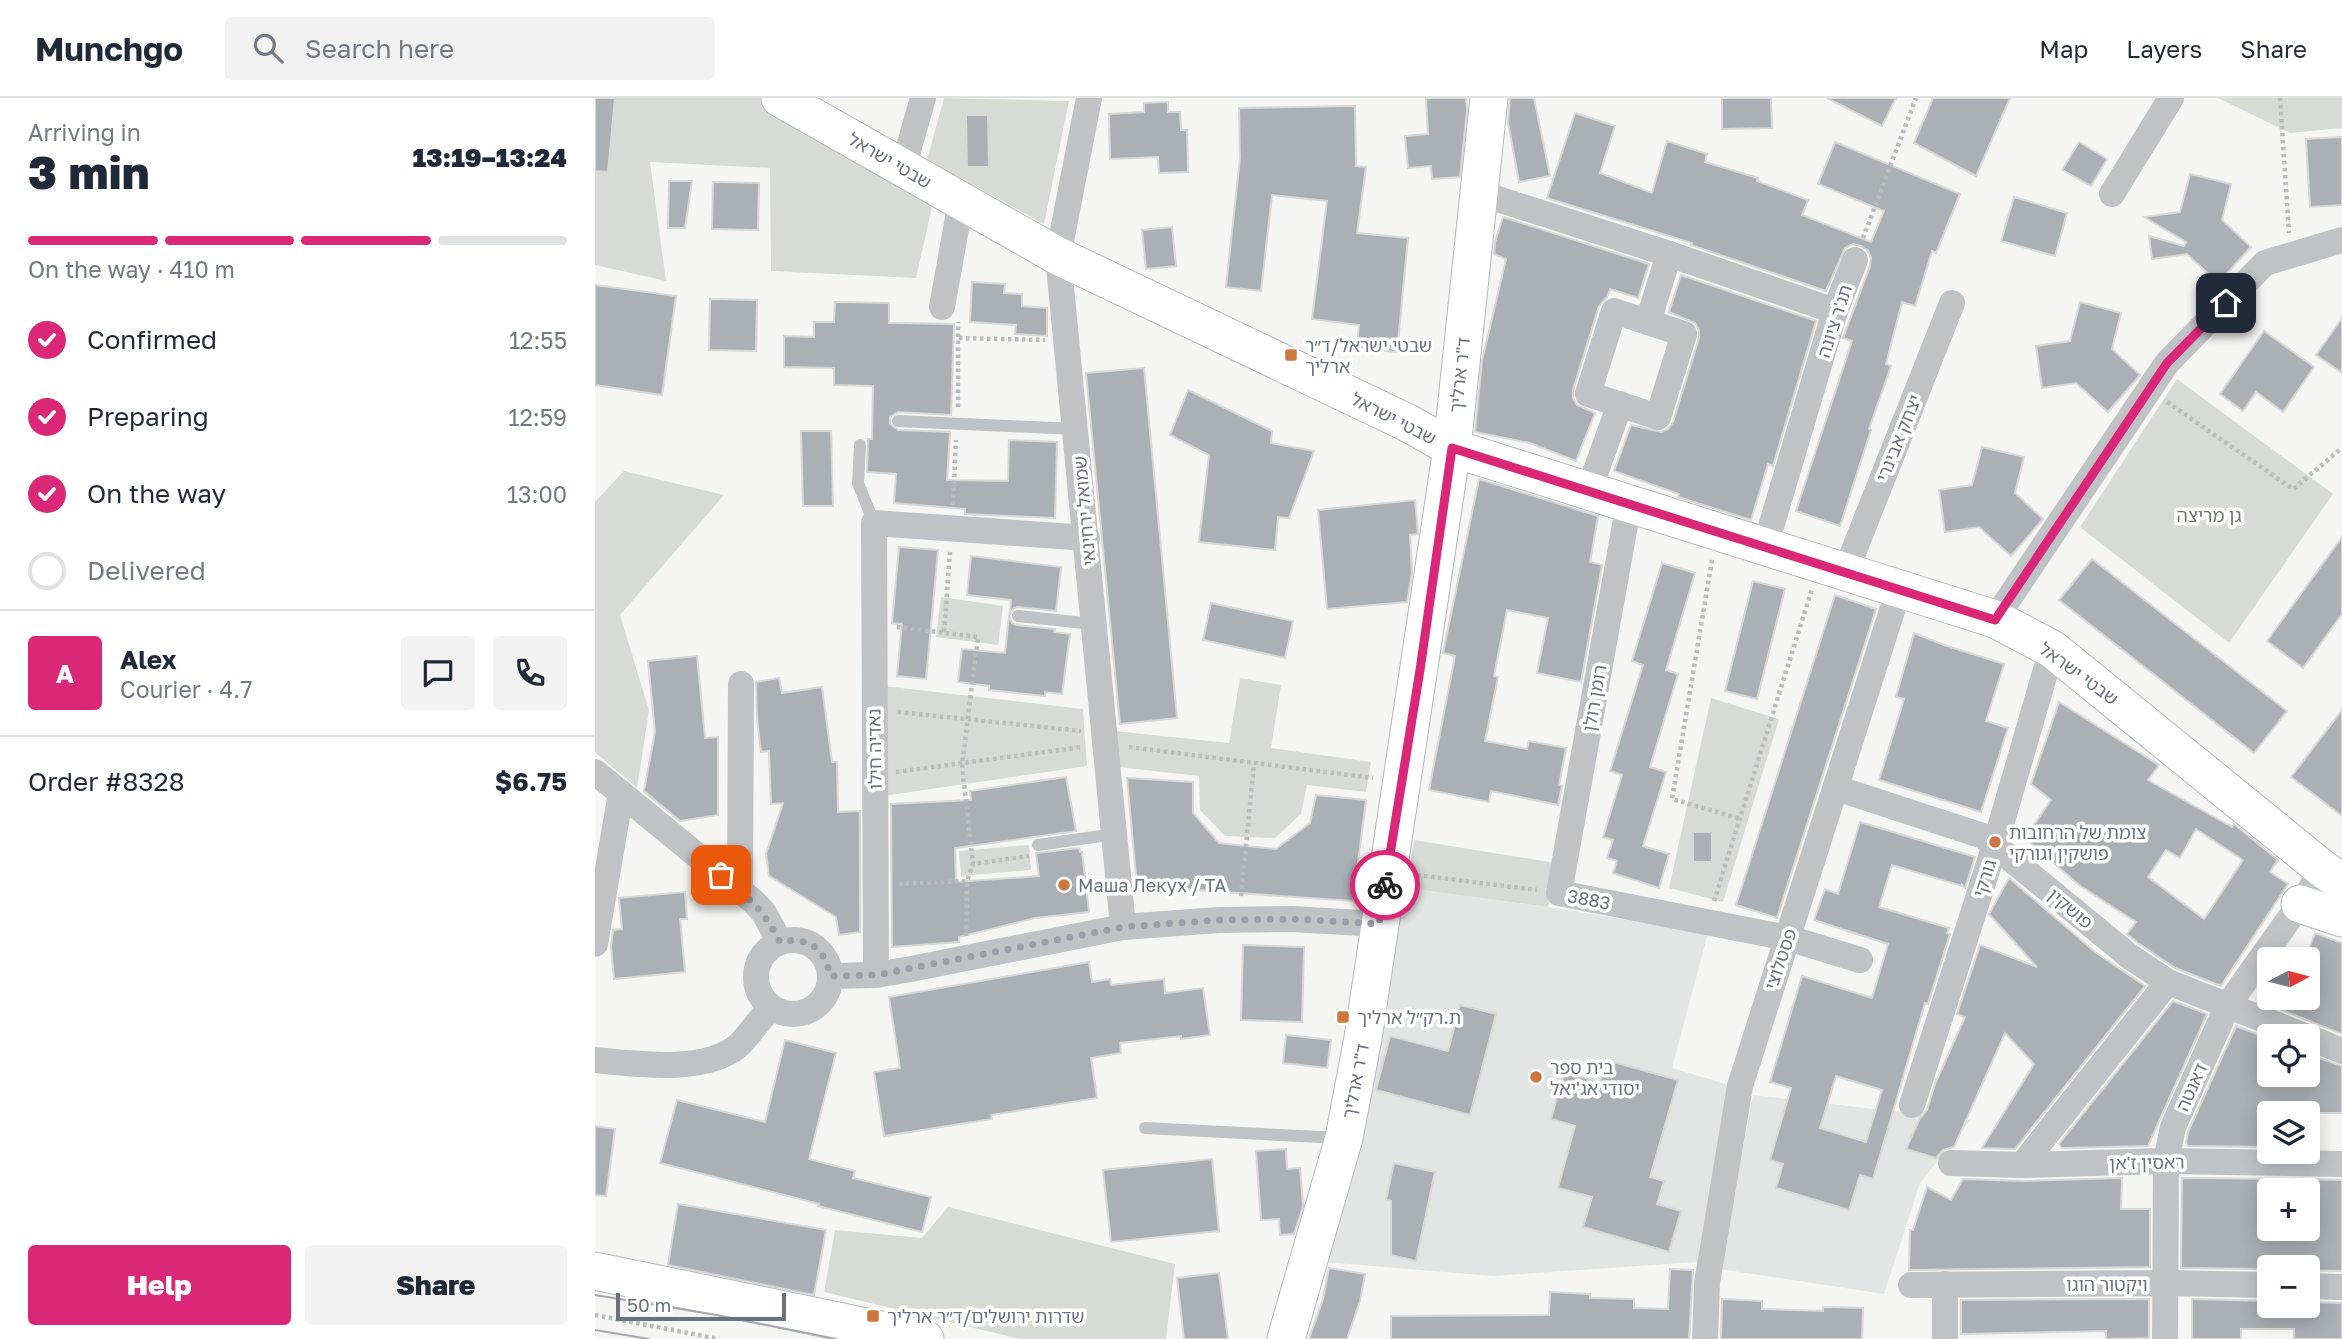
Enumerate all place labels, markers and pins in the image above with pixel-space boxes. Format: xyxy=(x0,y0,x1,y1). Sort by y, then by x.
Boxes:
pin xyxy=(2196,273,2256,333)
place label: שבטי ישראל/ד״ר ארליך xyxy=(1305,334,1432,377)
marker: שבטי ישראל/ד״ר ארליך xyxy=(1283,347,1299,363)
place label: צומת של הרחובות פושקין וגורקי xyxy=(2009,821,2146,864)
marker: צומת של הרחובות פושקין וגורקי xyxy=(1987,834,2003,850)
pin xyxy=(691,845,751,905)
place label: Маша Лекух / ТА xyxy=(1078,874,1226,896)
marker: Маша Лекух / ТА xyxy=(1056,877,1072,893)
place label: ת.רק״ל ארליך xyxy=(1357,1006,1461,1028)
marker: ת.רק״ל ארליך xyxy=(1335,1009,1351,1025)
place label: בית ספר יסודי אג'יאל xyxy=(1550,1056,1640,1099)
marker: בית ספר יסודי אג'יאל xyxy=(1528,1069,1544,1085)
place label: שדרות ירושלים/ד״ר ארליך xyxy=(887,1305,1085,1327)
marker: שדרות ירושלים/ד״ר ארליך xyxy=(865,1308,881,1324)

